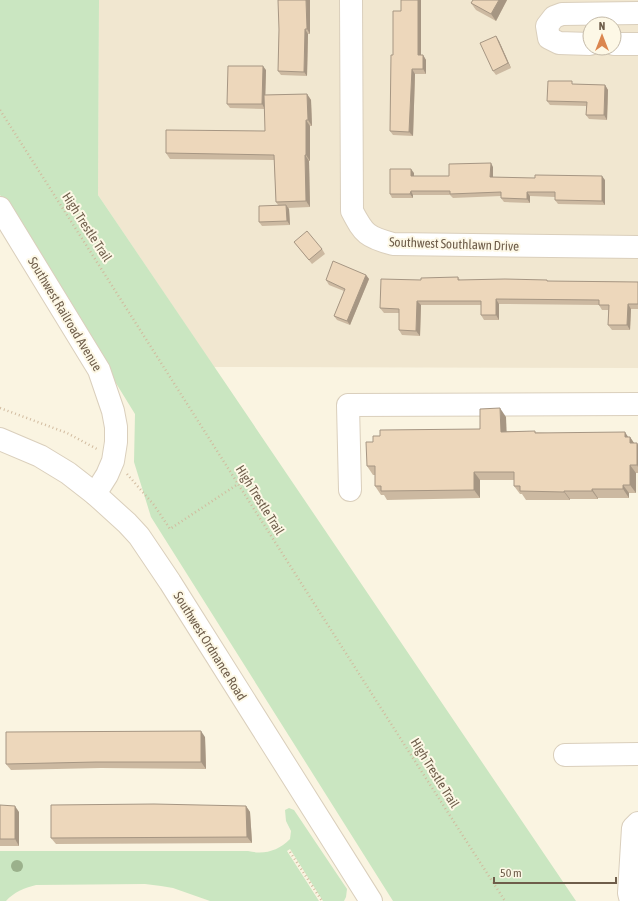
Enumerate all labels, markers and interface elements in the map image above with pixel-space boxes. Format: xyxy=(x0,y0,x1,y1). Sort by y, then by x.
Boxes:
north arrow xyxy=(582,16,622,56)
text: N xyxy=(599,20,605,32)
street label: High Trestle Trail xyxy=(59,190,115,265)
street label: Southwest Southlawn Drive xyxy=(389,234,519,254)
street label: Southwest Railroad Avenue xyxy=(25,254,105,374)
street label: High Trestle Trail xyxy=(233,462,288,538)
street label: Southwest Ordnance Road xyxy=(170,589,250,703)
street label: High Trestle Trail xyxy=(408,735,463,811)
scale bar xyxy=(494,859,616,885)
text: 50 m xyxy=(500,866,522,880)

